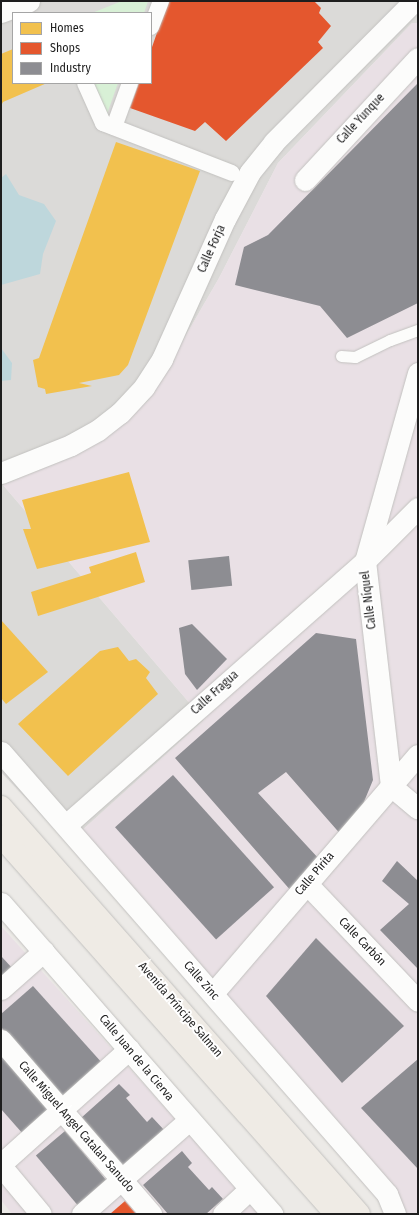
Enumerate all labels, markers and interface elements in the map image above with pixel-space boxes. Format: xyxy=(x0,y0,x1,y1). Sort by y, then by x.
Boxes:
legend xyxy=(12,12,152,84)
text: Homes xyxy=(50,21,84,35)
text: Shops xyxy=(50,41,80,55)
text: Industry xyxy=(50,61,91,75)
street label: Calle Yunque xyxy=(334,91,388,147)
street label: Calle Forja xyxy=(195,223,229,275)
street label: Calle Níquel xyxy=(358,570,380,630)
street label: Calle Fragua xyxy=(188,668,242,718)
street label: Calle Pirita xyxy=(292,849,338,899)
street label: Calle Carbón xyxy=(335,915,389,969)
street label: Calle Zinc xyxy=(180,959,222,1003)
street label: Avenida Príncipe Salman xyxy=(135,960,225,1060)
street label: Calle Juan de la Cierva xyxy=(96,1012,176,1104)
street label: Calle Miguel Angel Catalan Sanudo xyxy=(15,1059,137,1195)

